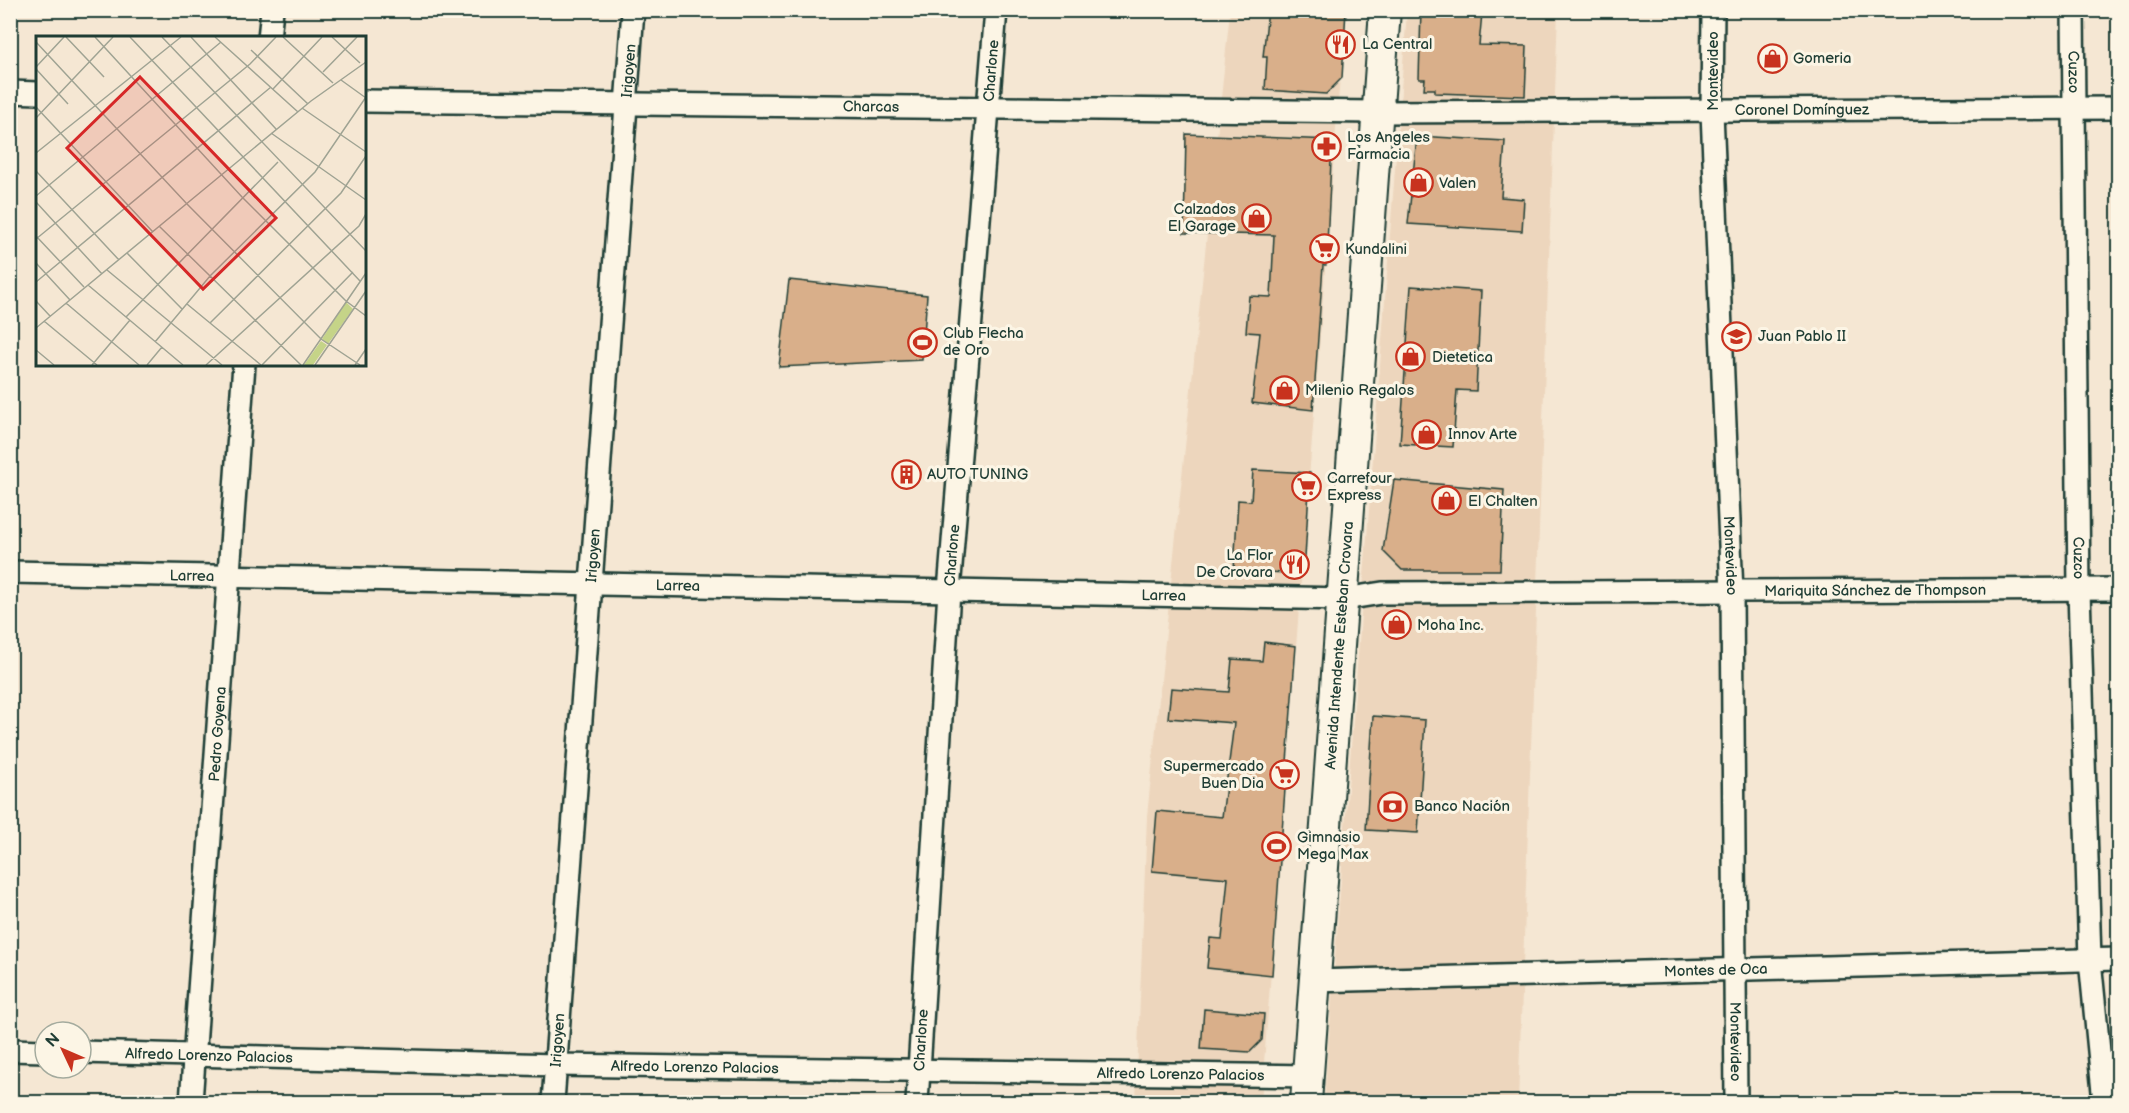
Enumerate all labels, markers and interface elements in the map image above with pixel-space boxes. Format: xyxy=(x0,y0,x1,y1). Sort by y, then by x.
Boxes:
restaurant icon: La Central xyxy=(1325,28,1357,60)
street label: Montevideo xyxy=(1704,31,1723,111)
place label: La Central xyxy=(1362,35,1432,54)
inset map xyxy=(36,36,366,366)
street label: Charlone xyxy=(980,39,1004,102)
shop icon: Gomeria xyxy=(1756,42,1788,74)
street label: Irigoyen xyxy=(618,43,640,98)
place label: Gomeria xyxy=(1793,49,1852,68)
street label: Cuzco xyxy=(2063,51,2083,93)
street label: Charcas xyxy=(843,97,900,117)
street label: Coronel Domínguez xyxy=(1735,100,1870,120)
place label: Los Angeles Farmacia xyxy=(1347,128,1431,164)
pharmacy icon: Los Angeles Farmacia xyxy=(1310,130,1342,162)
shop icon: Valen xyxy=(1402,167,1434,199)
place label: Valen xyxy=(1439,174,1476,193)
place label: Calzados El Garage xyxy=(1168,200,1237,236)
shop icon: Calzados El Garage xyxy=(1241,202,1273,234)
supermarket icon: Kundalini xyxy=(1308,233,1340,265)
place label: Kundalini xyxy=(1345,240,1407,259)
school or university icon: Juan Pablo II xyxy=(1721,320,1753,352)
place label: Club Flecha de Oro xyxy=(943,324,1024,360)
sports icon: Club Flecha de Oro xyxy=(906,326,938,358)
place label: Juan Pablo II xyxy=(1758,327,1846,346)
shop icon: Dietetica xyxy=(1395,341,1427,373)
place label: Dietetica xyxy=(1432,348,1493,367)
shop icon: Milenio Regalos xyxy=(1268,374,1300,406)
place label: Milenio Regalos xyxy=(1305,381,1415,400)
shop icon: Innov Arte xyxy=(1411,418,1443,450)
place label: Innov Arte xyxy=(1448,425,1517,444)
building icon: AUTO TUNING xyxy=(890,458,922,490)
place label: AUTO TUNING xyxy=(927,465,1028,484)
place label: Carrefour Express xyxy=(1327,469,1392,505)
supermarket icon: Carrefour Express xyxy=(1290,471,1322,503)
shop icon: El Chalten xyxy=(1431,485,1463,517)
place label: El Chalten xyxy=(1468,492,1538,511)
street label: Montevideo xyxy=(1719,515,1741,596)
street label: Avenida Intendente Esteban Crovara xyxy=(1321,520,1358,770)
street label: Charlone xyxy=(940,523,964,587)
street label: Irigoyen xyxy=(582,528,605,583)
street label: Cuzco xyxy=(2068,537,2088,579)
place label: La Flor De Crovara xyxy=(1196,546,1274,582)
restaurant icon: La Flor De Crovara xyxy=(1278,548,1310,580)
street label: Larrea xyxy=(169,566,214,586)
street label: Larrea xyxy=(655,576,700,596)
street label: Mariquita Sánchez de Thompson xyxy=(1764,581,1986,601)
street label: Larrea xyxy=(1141,586,1186,606)
shop icon: Moha Inc. xyxy=(1380,609,1412,641)
place label: Moha Inc. xyxy=(1417,616,1483,635)
street label: Pedro Goyena xyxy=(205,686,231,782)
place label: Supermercado Buen Dia xyxy=(1164,757,1264,793)
supermarket icon: Supermercado Buen Dia xyxy=(1269,759,1301,791)
bank icon: Banco Nación xyxy=(1377,790,1409,822)
place label: Banco Nación xyxy=(1414,797,1510,816)
place label: Gimnasio Mega Max xyxy=(1297,828,1369,864)
sports icon: Gimnasio Mega Max xyxy=(1260,830,1292,862)
street label: Montes de Oca xyxy=(1664,960,1768,981)
street label: Montevideo xyxy=(1725,1002,1745,1081)
street label: Charlone xyxy=(910,1009,933,1072)
street label: Irigoyen xyxy=(547,1013,569,1068)
north arrow xyxy=(33,1020,93,1080)
text: N xyxy=(42,1030,64,1052)
street label: Alfredo Lorenzo Palacios xyxy=(125,1044,294,1068)
street label: Alfredo Lorenzo Palacios xyxy=(611,1057,779,1078)
street label: Alfredo Lorenzo Palacios xyxy=(1097,1064,1265,1085)

